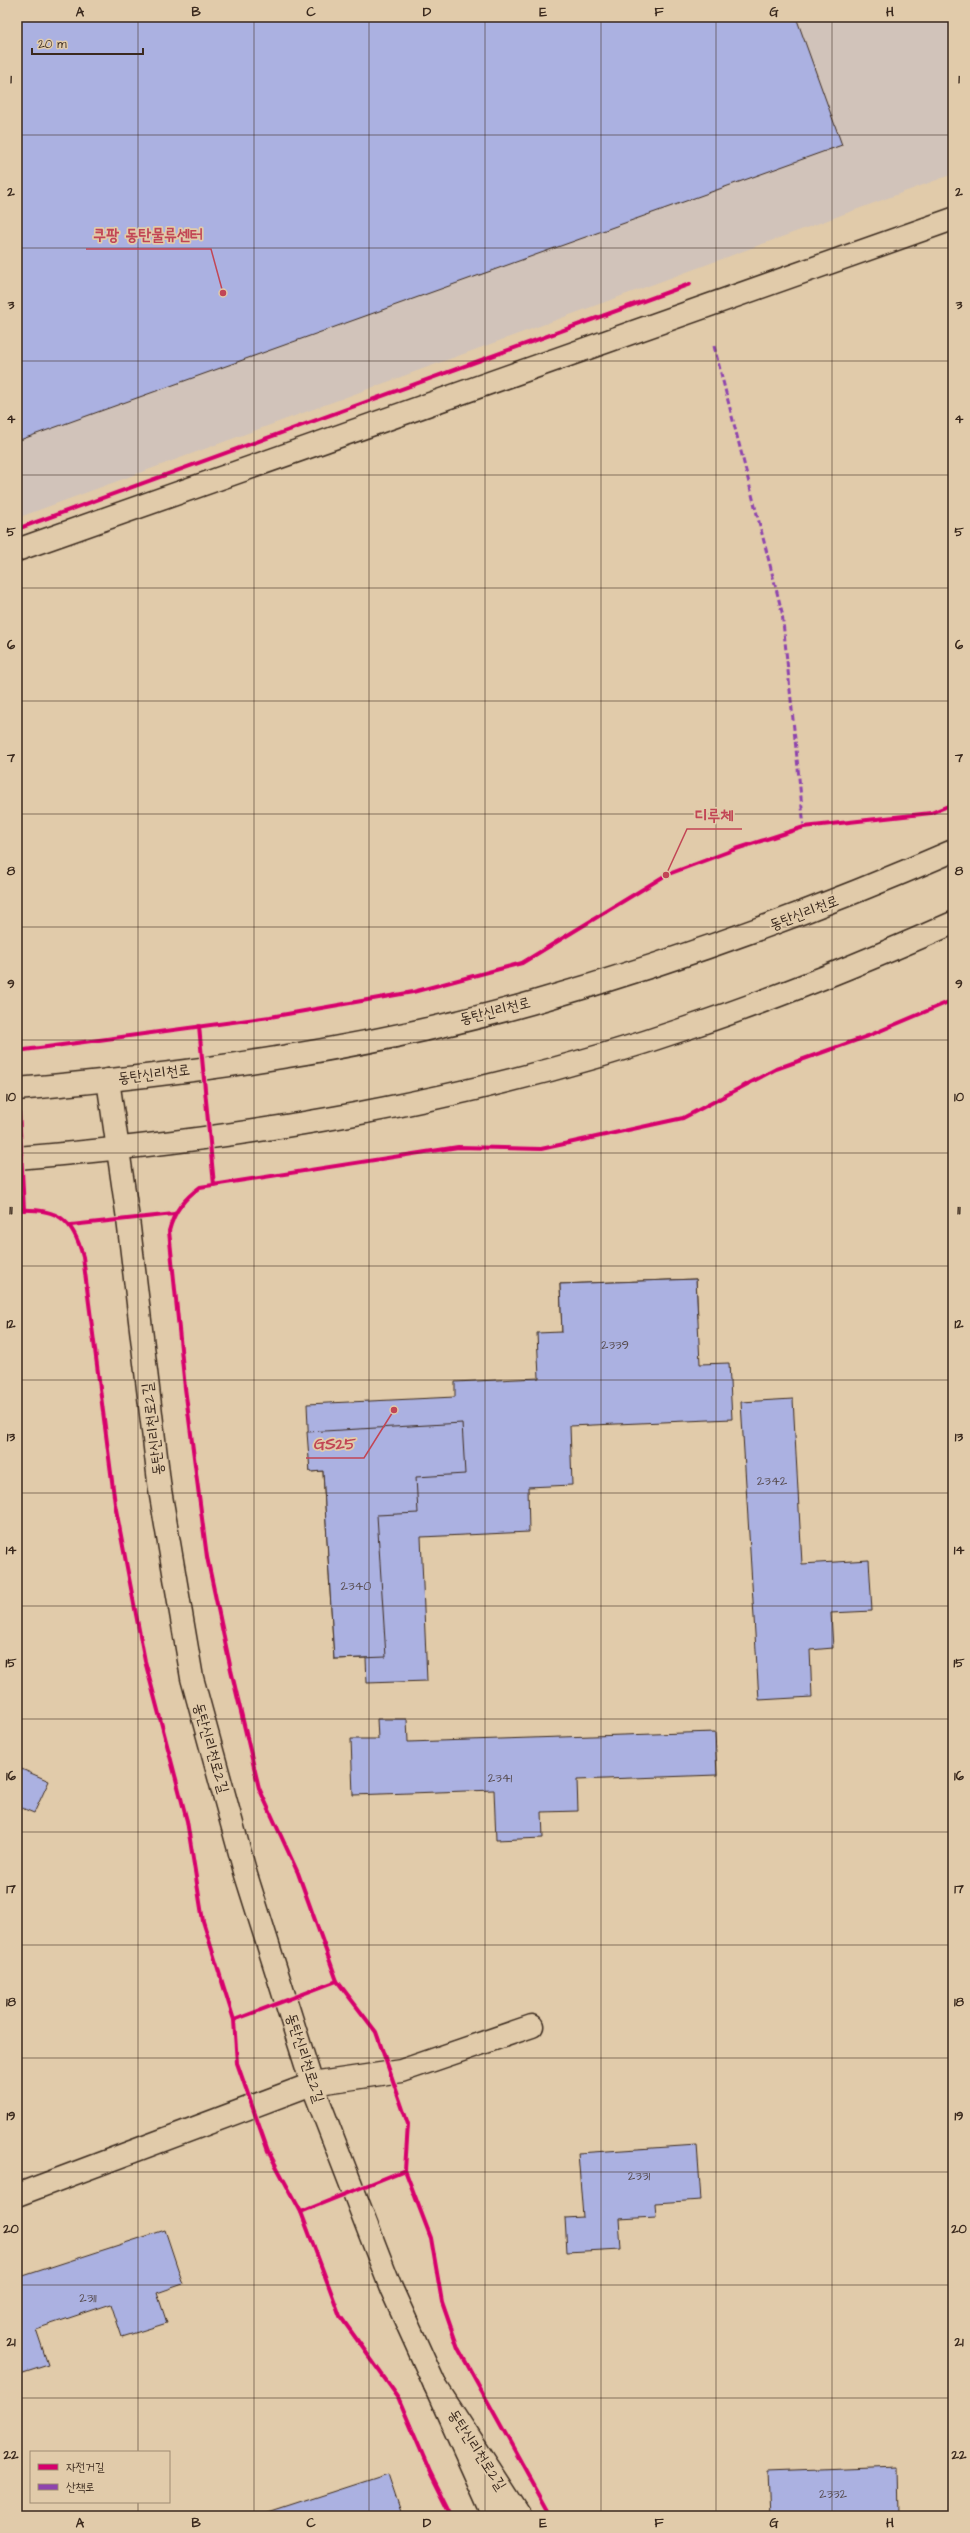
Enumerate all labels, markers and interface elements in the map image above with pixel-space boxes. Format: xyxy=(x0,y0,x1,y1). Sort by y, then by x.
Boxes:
text: A xyxy=(76,3,85,21)
text: B xyxy=(191,3,201,21)
text: C xyxy=(306,3,316,21)
text: D xyxy=(423,3,432,21)
text: E xyxy=(539,3,547,21)
text: F xyxy=(654,3,664,21)
text: G xyxy=(769,3,779,21)
text: H xyxy=(886,3,894,21)
scale bar xyxy=(32,30,143,56)
text: 20 m xyxy=(38,36,67,53)
text: 1 xyxy=(10,70,12,88)
text: 1 xyxy=(958,70,960,88)
text: 2 xyxy=(6,183,15,201)
text: 2 xyxy=(954,183,963,201)
callout: 쿠팡 동탄물류센터 xyxy=(86,221,211,249)
text: 쿠팡 동탄물류센터 xyxy=(93,224,203,246)
text: 3 xyxy=(7,296,15,314)
text: 3 xyxy=(955,296,963,314)
text: 4 xyxy=(7,410,16,428)
text: 4 xyxy=(955,410,964,428)
text: 5 xyxy=(6,523,16,541)
text: 5 xyxy=(954,523,964,541)
text: 6 xyxy=(7,636,16,654)
text: 6 xyxy=(955,636,964,654)
text: 7 xyxy=(6,749,16,767)
text: 7 xyxy=(954,749,964,767)
callout: 디루체 xyxy=(687,801,742,829)
text: 디루체 xyxy=(695,805,733,827)
text: 8 xyxy=(7,862,16,880)
text: 8 xyxy=(955,862,964,880)
street label: 동탄신리천로 xyxy=(766,890,842,936)
text: 9 xyxy=(7,975,15,993)
text: 9 xyxy=(955,975,963,993)
street label: 동탄신리천로 xyxy=(457,992,533,1030)
street label: 동탄신리천로 xyxy=(117,1059,191,1089)
text: 10 xyxy=(6,1088,17,1106)
text: 10 xyxy=(954,1088,965,1106)
text: 11 xyxy=(9,1201,13,1219)
text: 11 xyxy=(957,1201,961,1219)
text: 12 xyxy=(6,1315,16,1333)
text: 12 xyxy=(954,1315,964,1333)
house number: 2339 xyxy=(601,1336,629,1354)
street label: 동탄신리천로2길 xyxy=(137,1382,169,1476)
text: 13 xyxy=(7,1428,16,1446)
text: 13 xyxy=(955,1428,964,1446)
callout: GS25 xyxy=(306,1430,364,1458)
text: GS25 xyxy=(314,1433,357,1455)
house number: 2342 xyxy=(757,1472,788,1490)
text: 14 xyxy=(6,1541,16,1559)
text: 14 xyxy=(954,1541,964,1559)
house number: 2340 xyxy=(340,1577,372,1595)
text: 15 xyxy=(6,1654,17,1672)
text: 15 xyxy=(954,1654,965,1672)
street label: 동탄신리천로2길 xyxy=(188,1700,234,1796)
text: 16 xyxy=(6,1767,17,1785)
text: 16 xyxy=(954,1767,965,1785)
house number: 2341 xyxy=(488,1769,513,1787)
text: 17 xyxy=(6,1880,17,1898)
text: 17 xyxy=(954,1880,965,1898)
text: 18 xyxy=(6,1993,17,2011)
text: 18 xyxy=(954,1993,965,2011)
street label: 동탄신리천로2길 xyxy=(281,2010,329,2106)
text: 19 xyxy=(6,2107,16,2125)
text: 19 xyxy=(954,2107,964,2125)
house number: 2331 xyxy=(628,2167,650,2185)
text: 20 xyxy=(2,2220,20,2238)
text: 20 xyxy=(950,2220,968,2238)
house number: 2311 xyxy=(79,2289,97,2307)
text: 21 xyxy=(5,2333,16,2351)
text: 21 xyxy=(953,2333,964,2351)
street label: 동탄신리천로2길 xyxy=(443,2405,511,2495)
text: 22 xyxy=(3,2446,19,2464)
text: 22 xyxy=(951,2446,967,2464)
legend xyxy=(30,2451,170,2503)
text: 자전거길 xyxy=(66,2459,105,2476)
text: 산책로 xyxy=(66,2479,95,2496)
house number: 2332 xyxy=(819,2485,848,2503)
text: A xyxy=(76,2514,85,2532)
text: B xyxy=(191,2514,201,2532)
text: C xyxy=(306,2514,316,2532)
text: D xyxy=(423,2514,432,2532)
text: E xyxy=(539,2514,547,2532)
text: F xyxy=(654,2514,664,2532)
text: G xyxy=(769,2514,779,2532)
text: H xyxy=(886,2514,894,2532)

